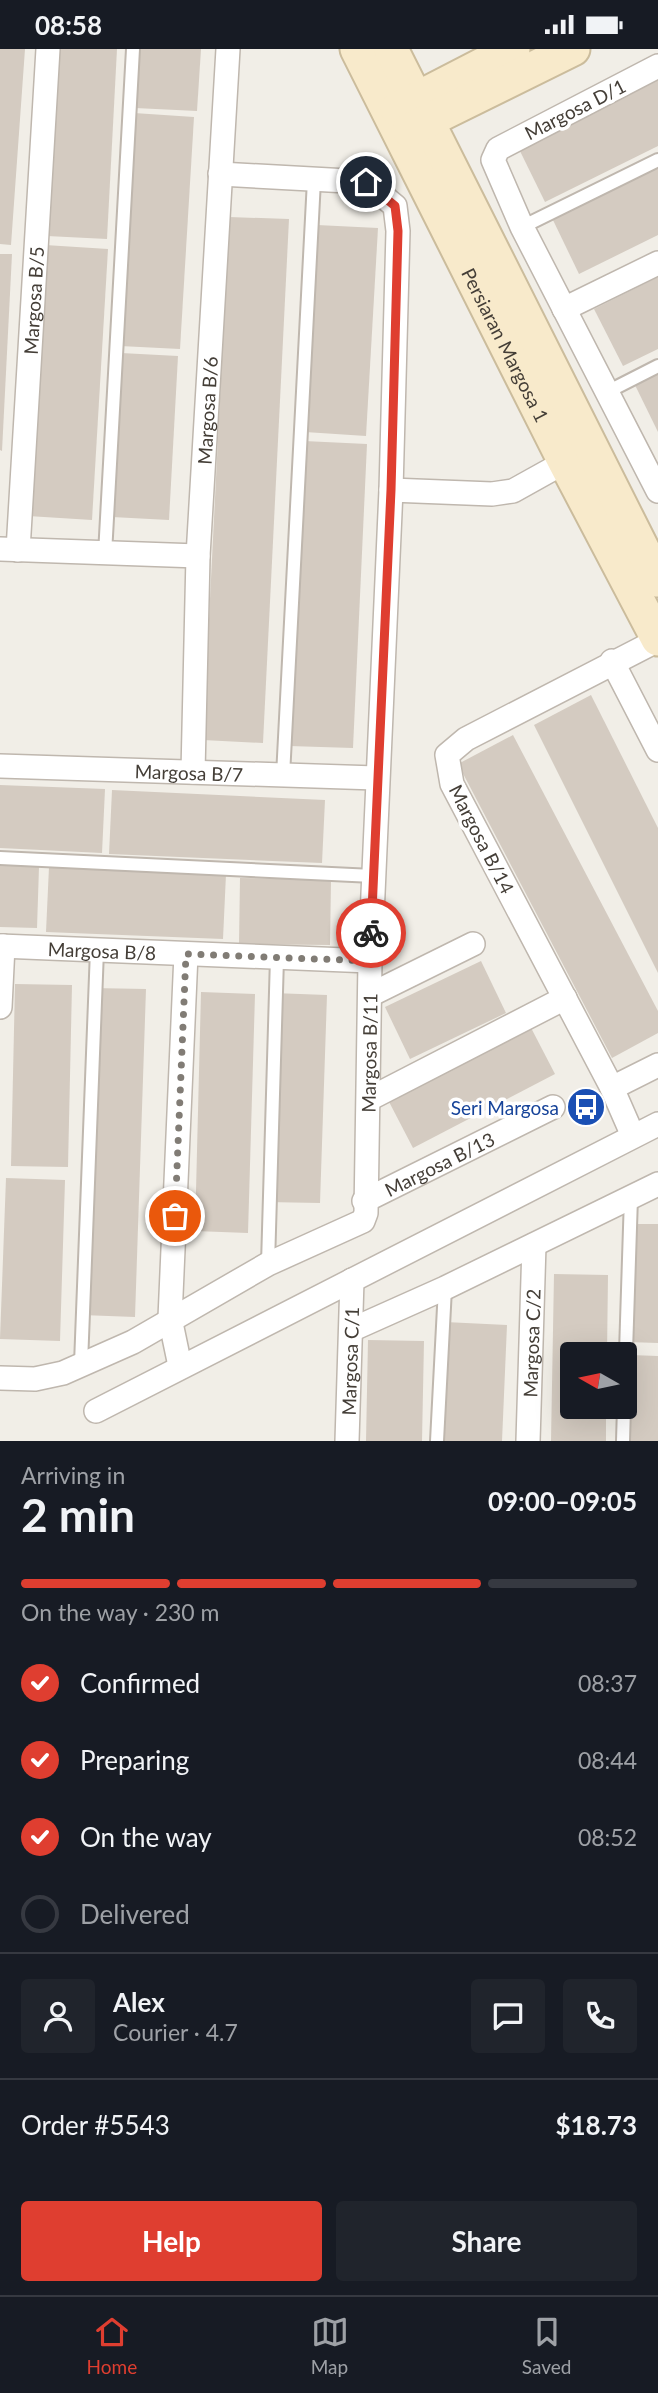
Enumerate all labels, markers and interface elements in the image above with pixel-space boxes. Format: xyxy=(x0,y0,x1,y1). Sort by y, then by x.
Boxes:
text: 08:58 xyxy=(35,9,102,41)
street label: Margosa D/1 xyxy=(521,74,629,144)
pin xyxy=(336,152,396,212)
icon: home xyxy=(347,163,385,201)
street label: Margosa B/5 xyxy=(18,246,48,355)
street label: Persiaran Margosa 1 xyxy=(458,264,554,425)
street label: Margosa B/6 xyxy=(192,355,221,465)
street label: Margosa B/7 xyxy=(134,759,244,785)
street label: Margosa B/14 xyxy=(445,781,519,897)
courier xyxy=(336,898,406,968)
icon: bike xyxy=(352,914,390,952)
street label: Margosa B/8 xyxy=(47,936,157,964)
street label: Margosa B/11 xyxy=(356,993,381,1113)
bus stop icon: Seri Margosa xyxy=(565,1086,607,1128)
place label: Seri Margosa xyxy=(451,1096,559,1119)
street label: Margosa B/13 xyxy=(381,1127,498,1201)
pin xyxy=(145,1186,205,1246)
icon: bag xyxy=(156,1197,194,1235)
street label: Margosa C/2 xyxy=(518,1288,544,1398)
street label: Margosa C/1 xyxy=(336,1306,363,1416)
north arrow xyxy=(560,1342,637,1419)
map controls xyxy=(560,1342,637,1419)
text: Arriving in xyxy=(21,1461,125,1489)
text: 09:00–09:05 xyxy=(488,1485,637,1517)
text: 2 min xyxy=(21,1487,135,1542)
text: On the way · 230 m xyxy=(21,1598,220,1626)
icon: check xyxy=(21,1664,59,1702)
text: Confirmed xyxy=(80,1667,200,1699)
text: 08:37 xyxy=(578,1669,637,1697)
icon: check xyxy=(21,1741,59,1779)
text: Preparing xyxy=(80,1744,189,1776)
text: 08:44 xyxy=(578,1746,637,1774)
icon: check xyxy=(21,1818,59,1856)
text: On the way xyxy=(80,1821,212,1853)
text: 08:52 xyxy=(578,1823,637,1851)
text: Delivered xyxy=(80,1898,190,1930)
button: person xyxy=(21,1979,95,2053)
button: chat xyxy=(471,1979,545,2053)
button: phone xyxy=(563,1979,637,2053)
text: Alex xyxy=(113,1986,165,2018)
text: Courier · 4.7 xyxy=(113,2018,238,2046)
text: Order #5543 xyxy=(21,2109,170,2141)
text: $18.73 xyxy=(555,2109,637,2141)
button: Help xyxy=(21,2201,322,2281)
button: Share xyxy=(336,2201,637,2281)
tab: Home xyxy=(87,2313,137,2378)
tab: Map xyxy=(311,2313,349,2378)
tab: Saved xyxy=(522,2313,571,2378)

